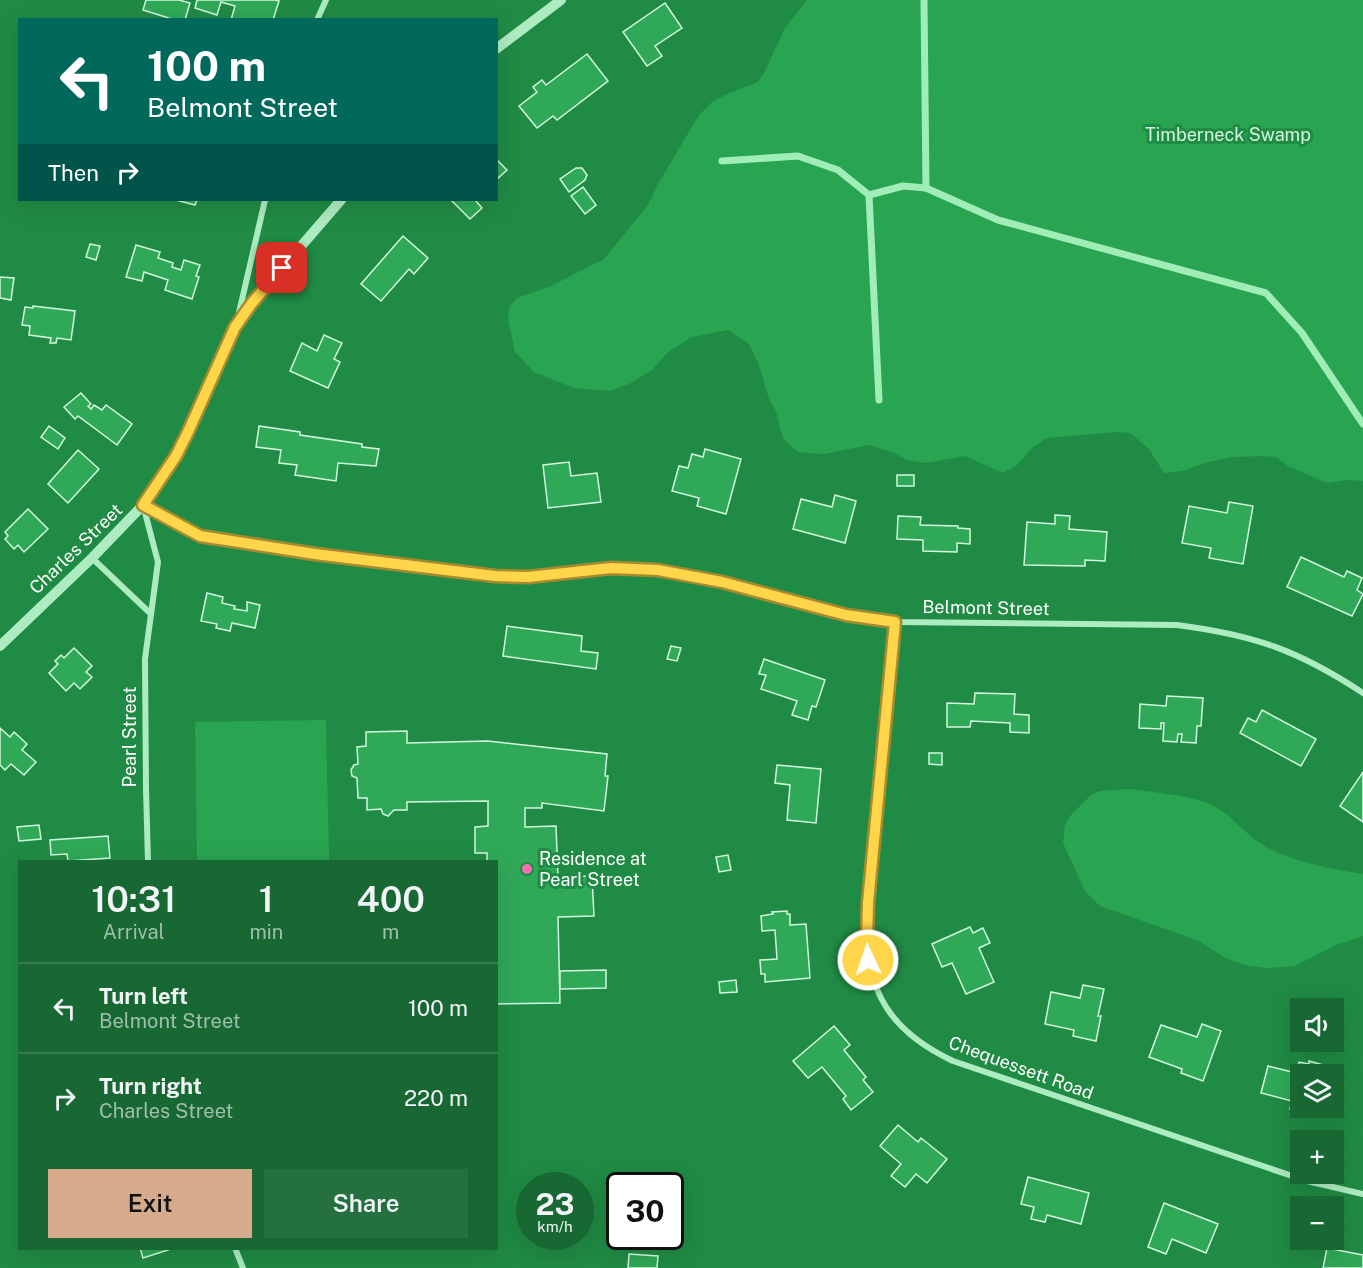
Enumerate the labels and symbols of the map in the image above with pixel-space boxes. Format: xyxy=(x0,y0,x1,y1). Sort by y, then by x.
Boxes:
park label: Timberneck Swamp xyxy=(1145,124,1311,145)
pin xyxy=(256,242,307,293)
street label: Charles Street xyxy=(25,499,126,598)
street label: Belmont Street xyxy=(922,596,1050,619)
street label: Pearl Street xyxy=(119,687,140,787)
place label: Residence at Pearl Street xyxy=(539,848,647,890)
marker: Residence at Pearl Street xyxy=(520,862,534,876)
position arrow xyxy=(836,928,900,992)
street label: Chequessett Road xyxy=(946,1032,1096,1103)
speed limit sign: 30 xyxy=(606,1172,684,1250)

